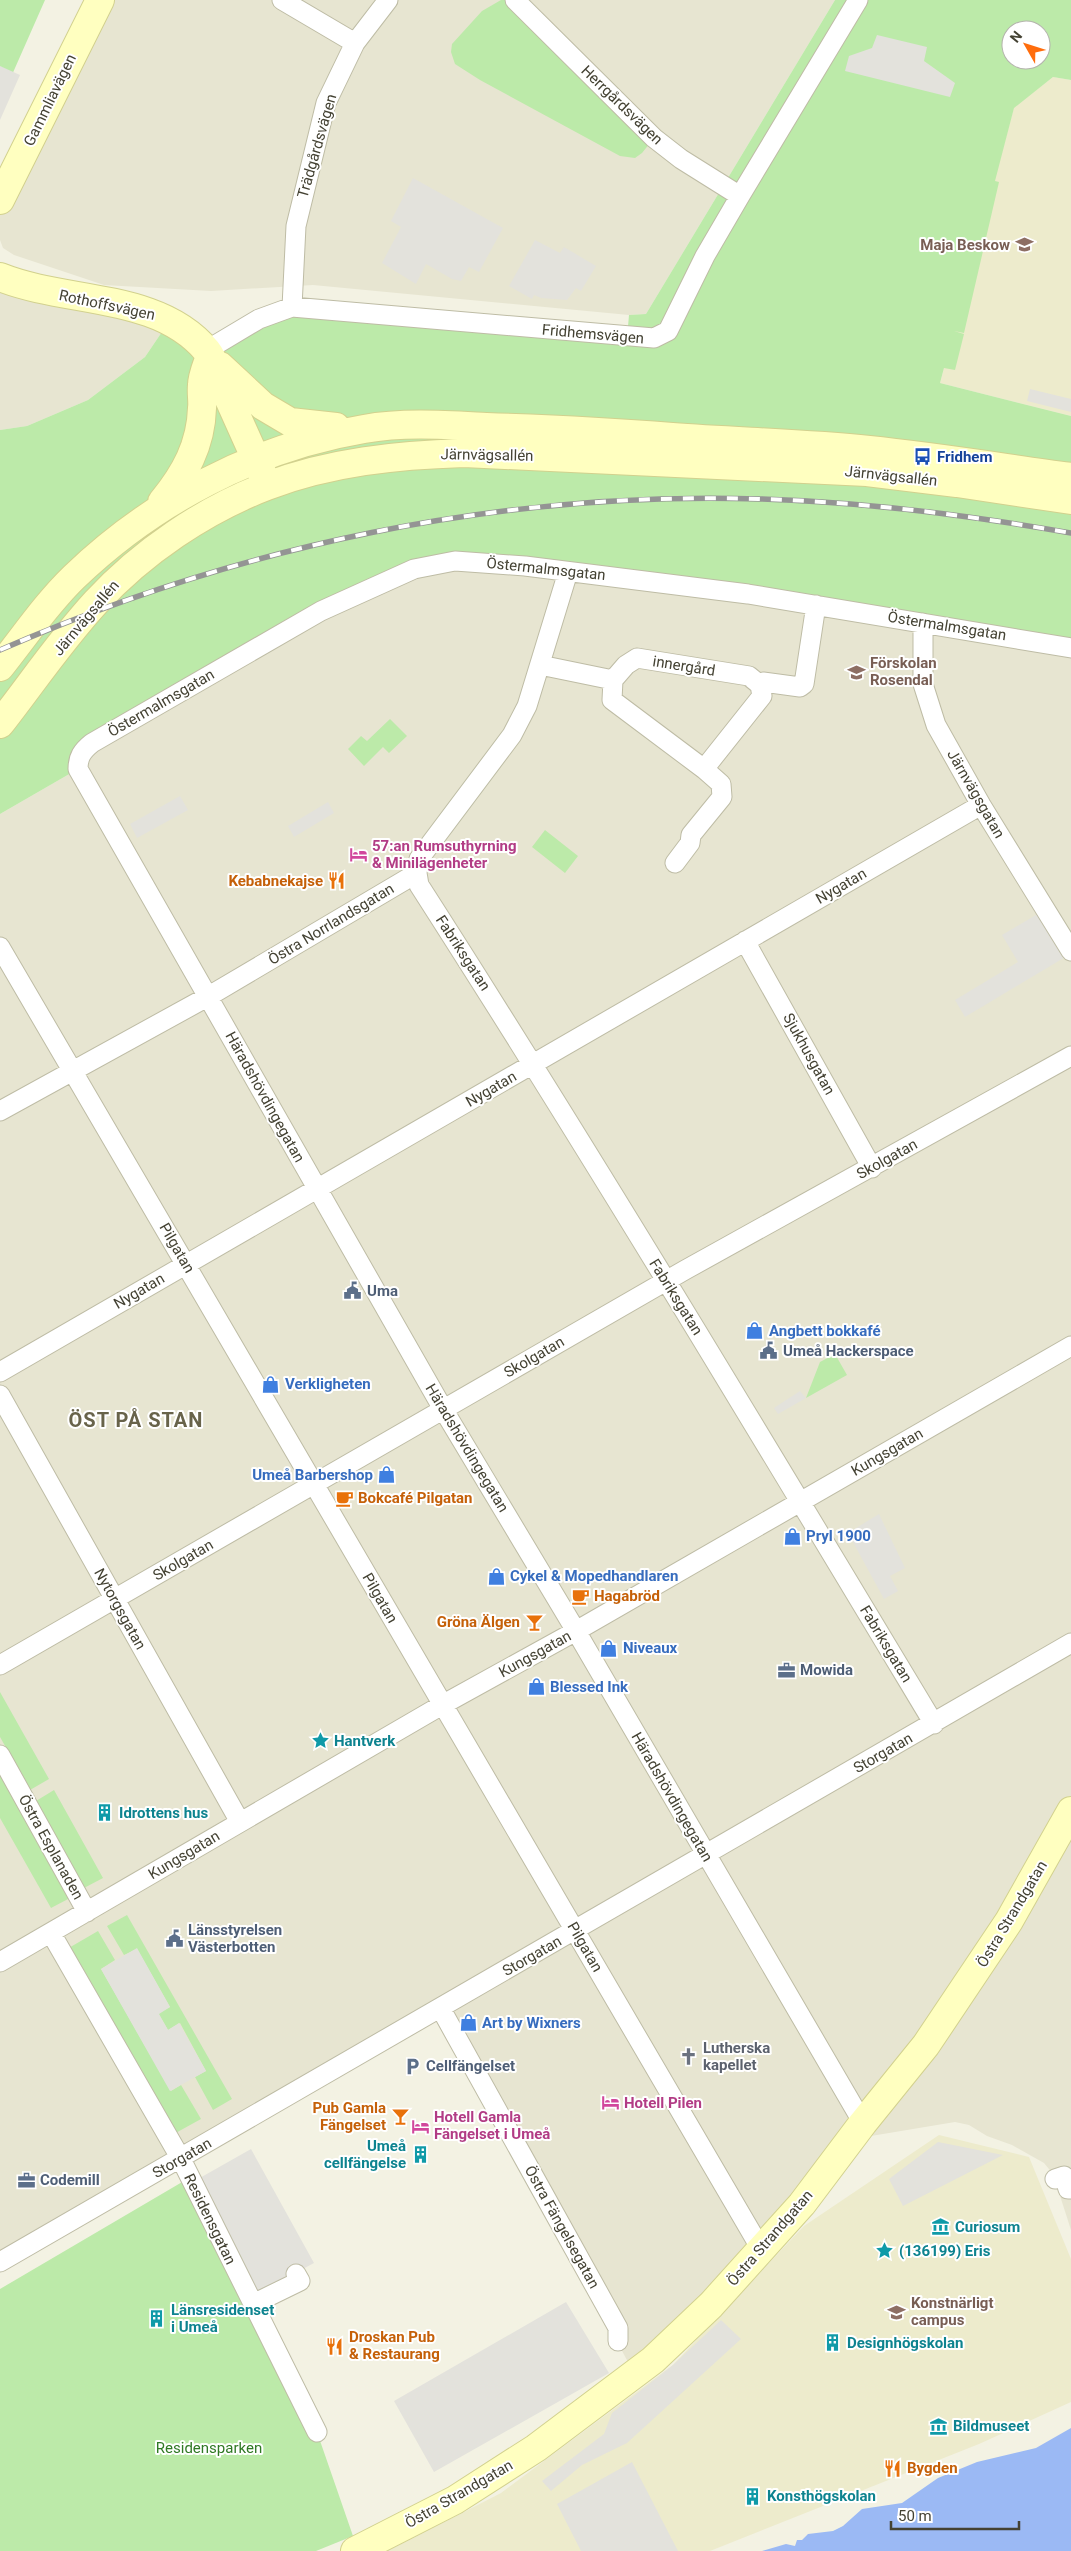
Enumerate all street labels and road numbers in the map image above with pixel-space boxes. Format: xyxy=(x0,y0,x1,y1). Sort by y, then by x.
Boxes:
street label: Gammliavägen xyxy=(20,51,80,149)
street label: Herrgårdsvägen xyxy=(577,62,667,148)
street label: Trädgårdsvägen xyxy=(294,92,340,200)
street label: Rothoffsvägen xyxy=(57,286,157,324)
street label: Fridhemsvägen xyxy=(541,321,645,347)
street label: Järnvägsallén xyxy=(440,445,534,465)
street label: Järnvägsallén xyxy=(844,462,938,490)
street label: Östermalmsgatan xyxy=(485,554,607,584)
street label: Järnvägsallén xyxy=(49,577,123,659)
street label: Östermalmsgatan xyxy=(886,608,1008,644)
street label: innergård xyxy=(651,652,717,680)
street label: Östermalmsgatan xyxy=(105,665,217,741)
street label: Järnvägsgatan xyxy=(943,747,1009,841)
street label: Nygatan xyxy=(812,864,870,908)
street label: Östra Norrlandsgatan xyxy=(265,879,397,969)
street label: Fabriksgatan xyxy=(432,912,494,994)
street label: Sjukhusgatan xyxy=(779,1010,839,1098)
street label: Häradshövdingegatan xyxy=(222,1029,308,1165)
street label: Nygatan xyxy=(462,1067,520,1111)
street label: Skolgatan xyxy=(853,1135,921,1183)
street label: Pilgatan xyxy=(156,1220,198,1276)
street label: Fabriksgatan xyxy=(645,1255,707,1339)
street label: Nygatan xyxy=(110,1269,168,1313)
street label: Skolgatan xyxy=(501,1333,567,1381)
street label: Häradshövdingegatan xyxy=(422,1381,512,1515)
street label: Kungsgatan xyxy=(848,1424,926,1480)
street label: Skolgatan xyxy=(150,1536,216,1584)
street label: Nytorgsgatan xyxy=(90,1565,150,1653)
street label: Pilgatan xyxy=(359,1570,401,1626)
street label: Fabriksgatan xyxy=(856,1602,916,1686)
street label: Kungsgatan xyxy=(496,1627,574,1681)
street label: Häradshövdingegatan xyxy=(628,1729,716,1865)
street label: Storgatan xyxy=(850,1729,916,1777)
street label: Östra Esplanaden xyxy=(15,1791,87,1903)
street label: Kungsgatan xyxy=(145,1827,223,1883)
street label: Östra Strandgatan xyxy=(973,1857,1051,1971)
street label: Pilgatan xyxy=(564,1919,606,1975)
street label: Storgatan xyxy=(499,1932,565,1980)
street label: Storgatan xyxy=(149,2134,215,2182)
street label: Östra Fängelsegatan xyxy=(521,2162,603,2292)
street label: Residensgatan xyxy=(180,2171,240,2267)
street label: Östra Strandgatan xyxy=(723,2186,817,2290)
street label: Östra Strandgatan xyxy=(402,2456,516,2532)

